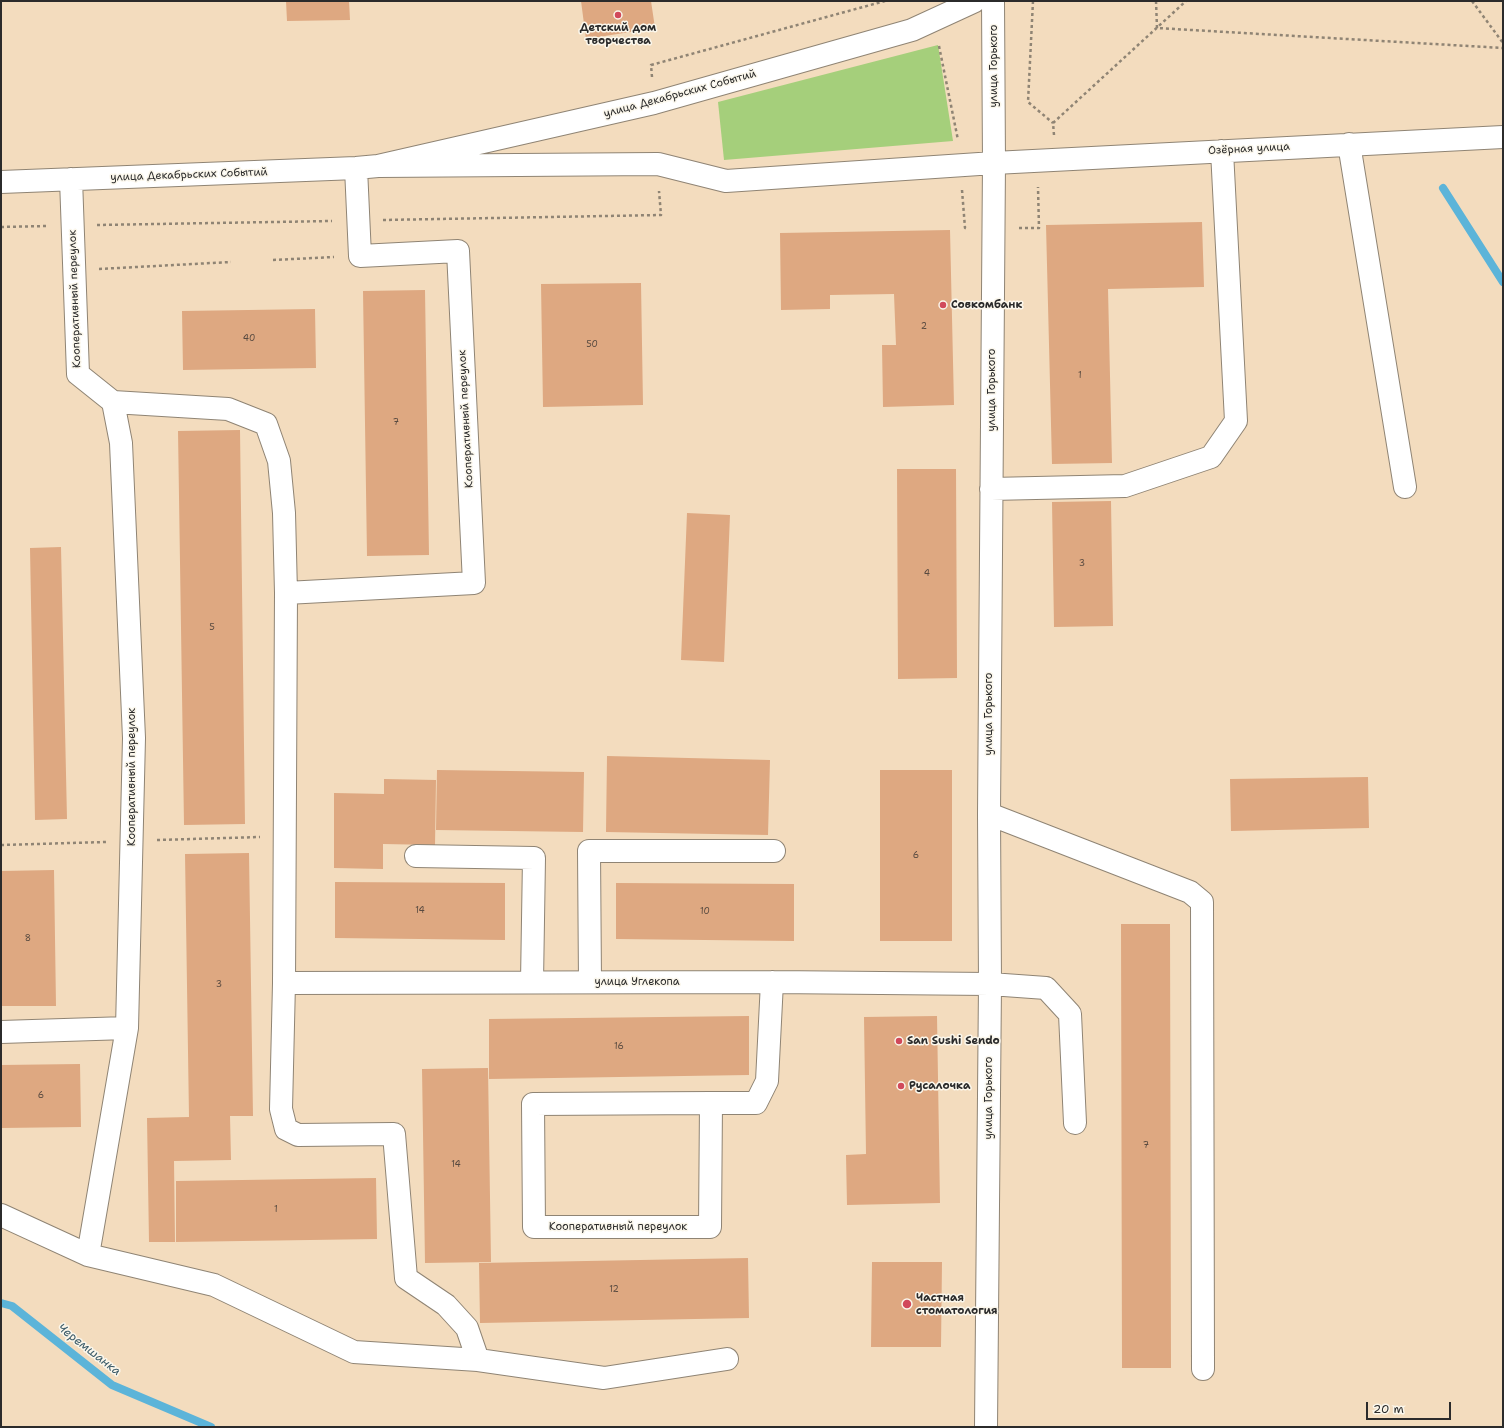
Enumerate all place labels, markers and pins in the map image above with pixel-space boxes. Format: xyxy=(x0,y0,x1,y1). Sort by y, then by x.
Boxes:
marker: Детский дом творчества xyxy=(613,10,623,20)
place label: Детский дом творчества xyxy=(580,21,656,47)
place label: Совкомбанк xyxy=(951,298,1022,312)
marker: Совкомбанк xyxy=(938,300,948,310)
place label: San Sushi Sendo xyxy=(907,1034,1000,1048)
marker: San Sushi Sendo xyxy=(894,1036,904,1046)
place label: Русалочка xyxy=(909,1079,970,1093)
marker: Русалочка xyxy=(896,1081,906,1091)
place label: Частная стоматология xyxy=(916,1291,998,1317)
marker: Частная стоматология xyxy=(901,1298,913,1310)

